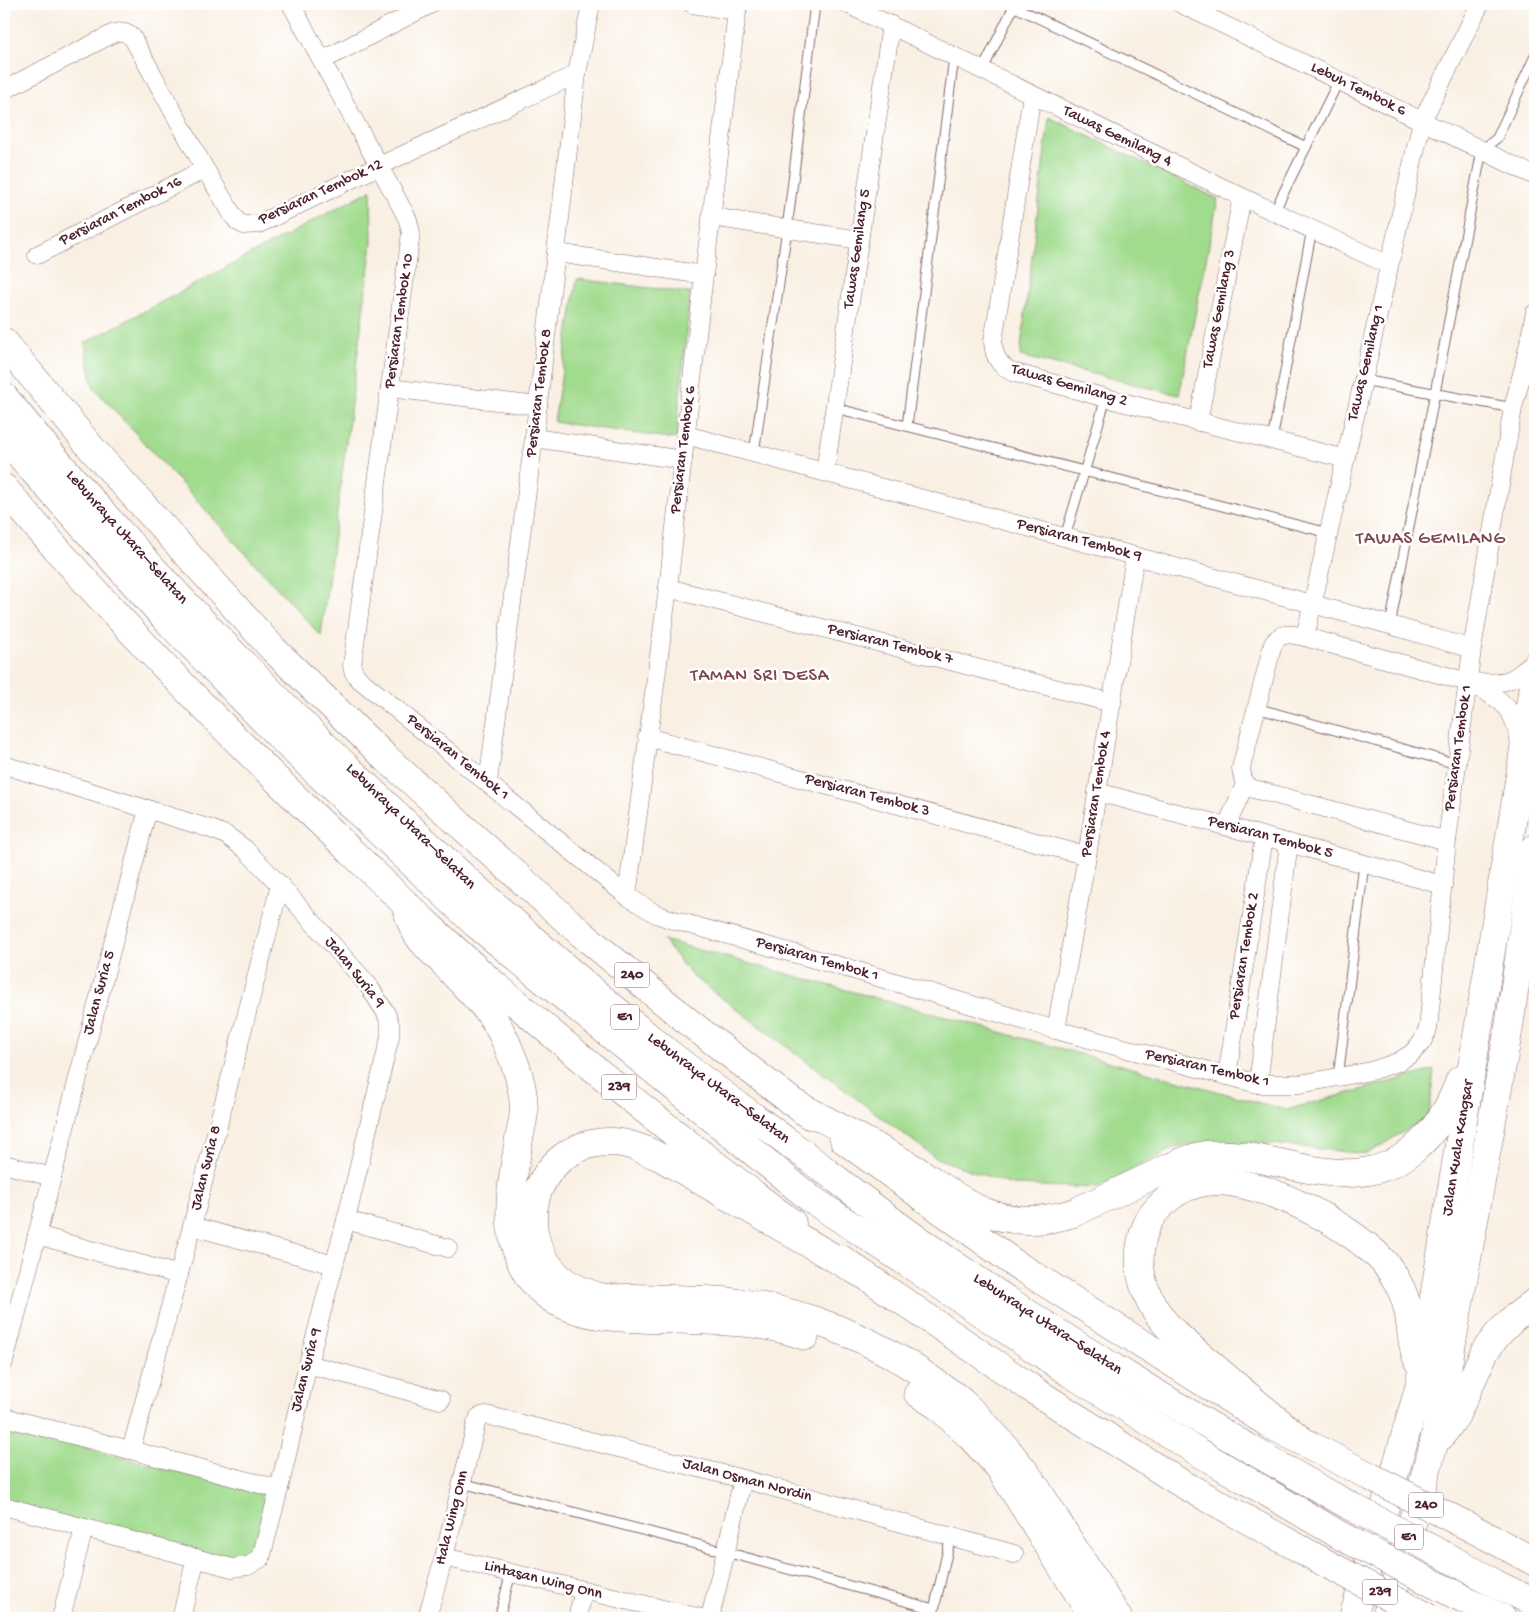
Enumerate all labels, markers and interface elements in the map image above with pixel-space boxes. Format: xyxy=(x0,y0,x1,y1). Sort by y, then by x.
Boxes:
street label: Lebuh Tembok 6 xyxy=(1307,59,1410,122)
street label: Tawas Gemilang 4 xyxy=(1058,102,1175,172)
street label: Persiaran Tembok 12 xyxy=(255,156,386,230)
street label: Persiaran Tembok 16 xyxy=(56,173,186,252)
street label: Tawas Gemilang 5 xyxy=(840,188,876,311)
street label: Tawas Gemilang 3 xyxy=(1199,248,1241,371)
street label: Persiaran Tembok 10 xyxy=(381,252,419,391)
street label: Tawas Gemilang 1 xyxy=(1344,303,1390,424)
street label: Persiaran Tembok 8 xyxy=(523,328,557,459)
street label: Tawas Gemilang 2 xyxy=(1008,360,1129,412)
street label: Persiaran Tembok 6 xyxy=(667,384,701,516)
street label: Lebuhraya Utara–Selatan xyxy=(61,467,191,609)
street label: Persiaran Tembok 9 xyxy=(1014,515,1143,567)
district label: TAWAS GEMILANG xyxy=(1355,529,1506,550)
street label: Persiaran Tembok 7 xyxy=(824,620,955,670)
district label: TAMAN SRI DESA xyxy=(690,666,830,687)
street label: Persiaran Tembok 1 xyxy=(1441,684,1477,813)
street label: Persiaran Tembok 1 xyxy=(401,710,512,805)
street label: Persiaran Tembok 4 xyxy=(1077,729,1116,860)
street label: Lebuhraya Utara–Selatan xyxy=(341,760,479,894)
street label: Persiaran Tembok 3 xyxy=(801,770,932,822)
street label: Persiaran Tembok 5 xyxy=(1204,812,1335,864)
street label: Persiaran Tembok 2 xyxy=(1225,891,1264,1022)
street label: Persiaran Tembok 1 xyxy=(752,933,881,987)
street label: Jalan Suria 9 xyxy=(320,934,388,1012)
street label: Jalan Suria 5 xyxy=(80,949,120,1037)
road number: 240 xyxy=(614,962,650,988)
road number: E1 xyxy=(611,1004,639,1030)
street label: Lebuhraya Utara–Selatan xyxy=(643,1029,793,1149)
street label: Persiaran Tembok 1 xyxy=(1142,1045,1271,1093)
road number: 239 xyxy=(602,1074,636,1100)
street label: Jalan Kuala Kangsar xyxy=(1439,1077,1479,1217)
street label: Jalan Suria 8 xyxy=(187,1123,227,1212)
street label: Lebuhraya Utara–Selatan xyxy=(969,1270,1125,1381)
street label: Jalan Suria 9 xyxy=(287,1326,327,1414)
street label: Jalan Osman Nordin xyxy=(680,1455,814,1508)
street label: Hala Wing Onn xyxy=(432,1468,474,1567)
road number: 240 xyxy=(1408,1492,1444,1518)
road number: E1 xyxy=(1395,1524,1423,1550)
street label: Lintasan Wing Onn xyxy=(482,1557,604,1605)
road number: 239 xyxy=(1362,1580,1398,1604)

